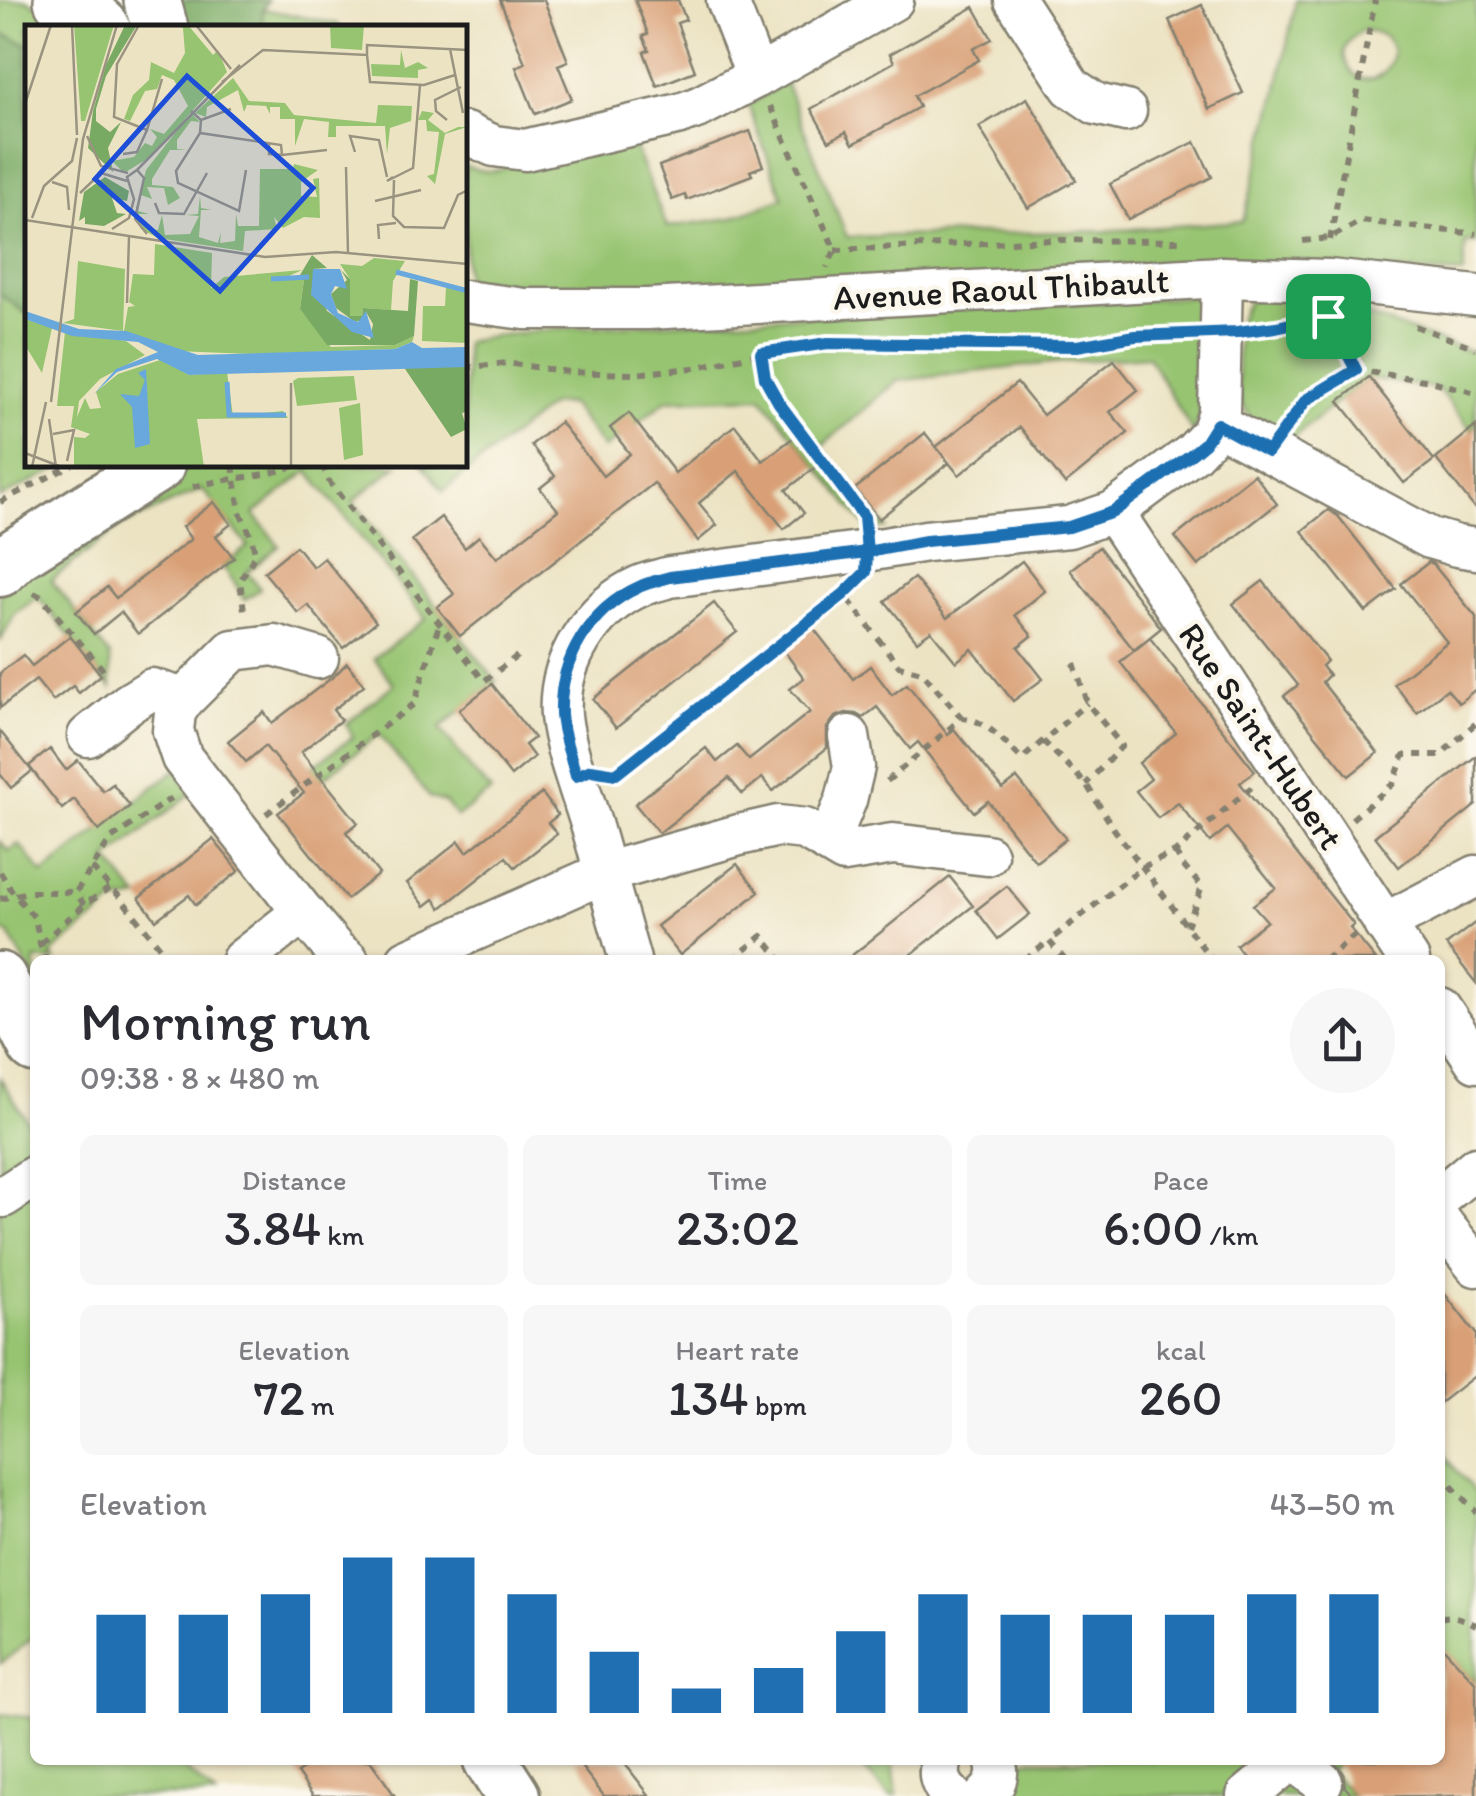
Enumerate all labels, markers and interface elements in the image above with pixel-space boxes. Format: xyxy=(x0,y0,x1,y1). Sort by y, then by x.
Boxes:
inset map xyxy=(25,25,468,468)
street label: Avenue Raoul Thibault xyxy=(832,259,1170,319)
pin xyxy=(1286,274,1371,359)
icon: arrive xyxy=(1301,289,1356,344)
street label: Rue Saint-Hubert xyxy=(1170,615,1352,857)
text: Morning run xyxy=(80,988,371,1054)
button: share xyxy=(1290,988,1395,1093)
text: 09:38 · 8 × 480 m xyxy=(80,1059,320,1097)
text: Distance xyxy=(242,1163,347,1197)
text: Time xyxy=(708,1163,767,1197)
text: Pace xyxy=(1153,1163,1209,1197)
text: 3.84 xyxy=(224,1197,321,1258)
text: 23:02 xyxy=(676,1197,799,1258)
text: 6:00 xyxy=(1103,1197,1203,1258)
text: km xyxy=(321,1218,364,1252)
text: /km xyxy=(1203,1218,1259,1252)
text: Elevation xyxy=(239,1333,350,1367)
text: Heart rate xyxy=(676,1333,799,1367)
text: kcal xyxy=(1156,1333,1206,1367)
text: 72 xyxy=(254,1367,305,1428)
text: 134 xyxy=(668,1367,749,1428)
text: 260 xyxy=(1139,1367,1223,1428)
text: m xyxy=(305,1388,335,1422)
text: bpm xyxy=(749,1388,807,1422)
text: Elevation xyxy=(80,1485,207,1523)
text: 43–50 m xyxy=(1270,1485,1395,1523)

